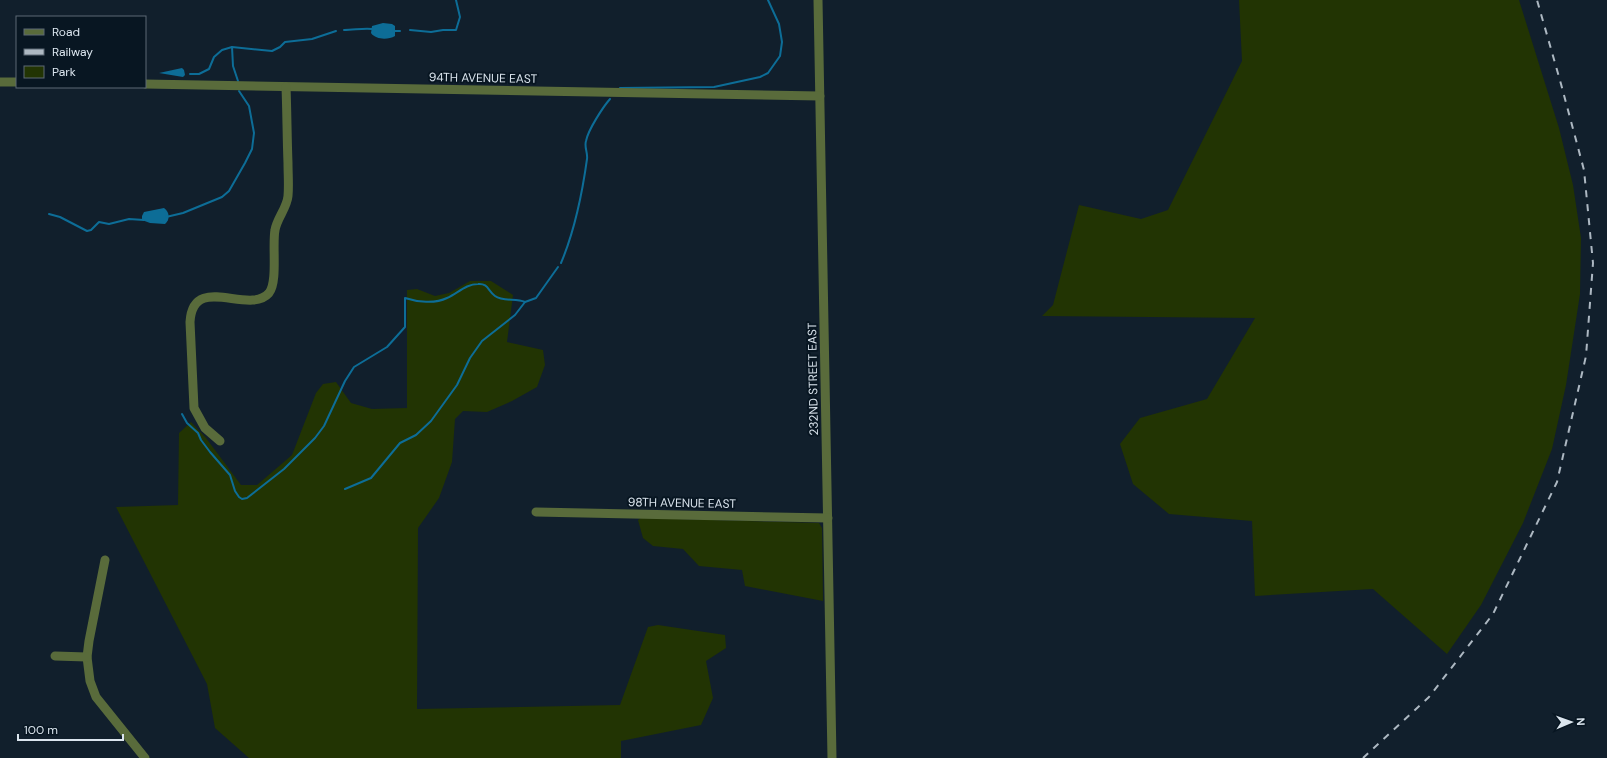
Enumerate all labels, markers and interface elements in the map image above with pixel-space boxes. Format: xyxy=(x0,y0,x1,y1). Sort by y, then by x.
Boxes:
legend xyxy=(16,16,146,88)
text: Road xyxy=(52,24,80,40)
text: Railway xyxy=(52,44,93,60)
text: Park xyxy=(52,64,76,80)
street label: 94TH AVENUE EAST xyxy=(429,69,538,87)
street label: 232ND STREET EAST xyxy=(804,322,822,436)
street label: 98TH AVENUE EAST xyxy=(628,494,737,512)
north arrow xyxy=(1551,702,1591,742)
scale bar xyxy=(18,716,123,742)
text: N xyxy=(1574,717,1588,726)
text: 100 m xyxy=(24,722,58,738)

